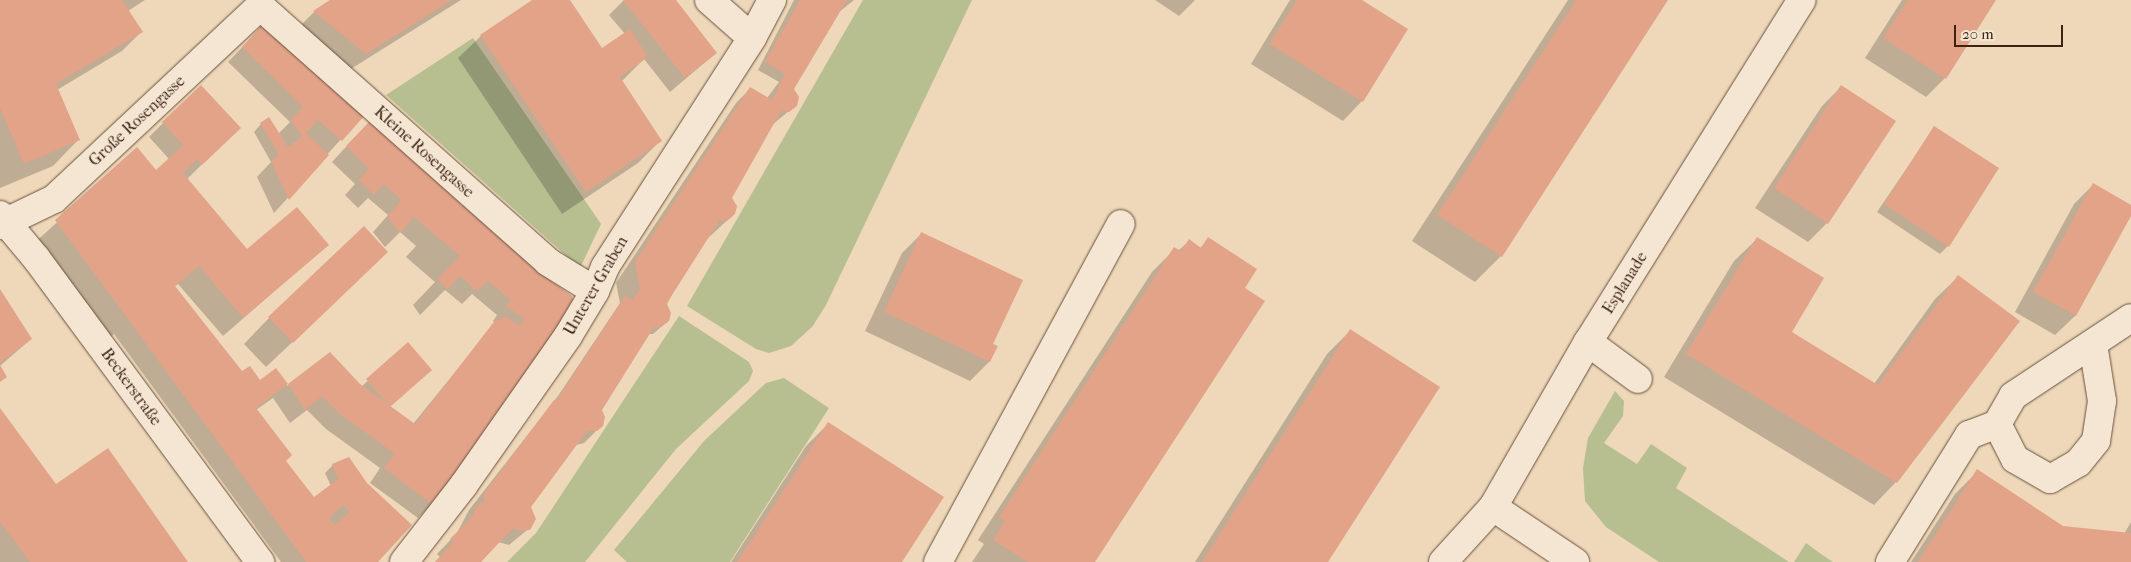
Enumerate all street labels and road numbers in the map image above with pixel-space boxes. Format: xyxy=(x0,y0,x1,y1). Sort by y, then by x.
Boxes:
street label: Große Rosengasse xyxy=(85,72,189,170)
street label: Kleine Rosengasse xyxy=(370,102,478,202)
street label: Unterer Graben xyxy=(560,233,632,339)
street label: Esplanade xyxy=(1598,249,1652,317)
street label: Beckerstraße xyxy=(97,345,165,429)

